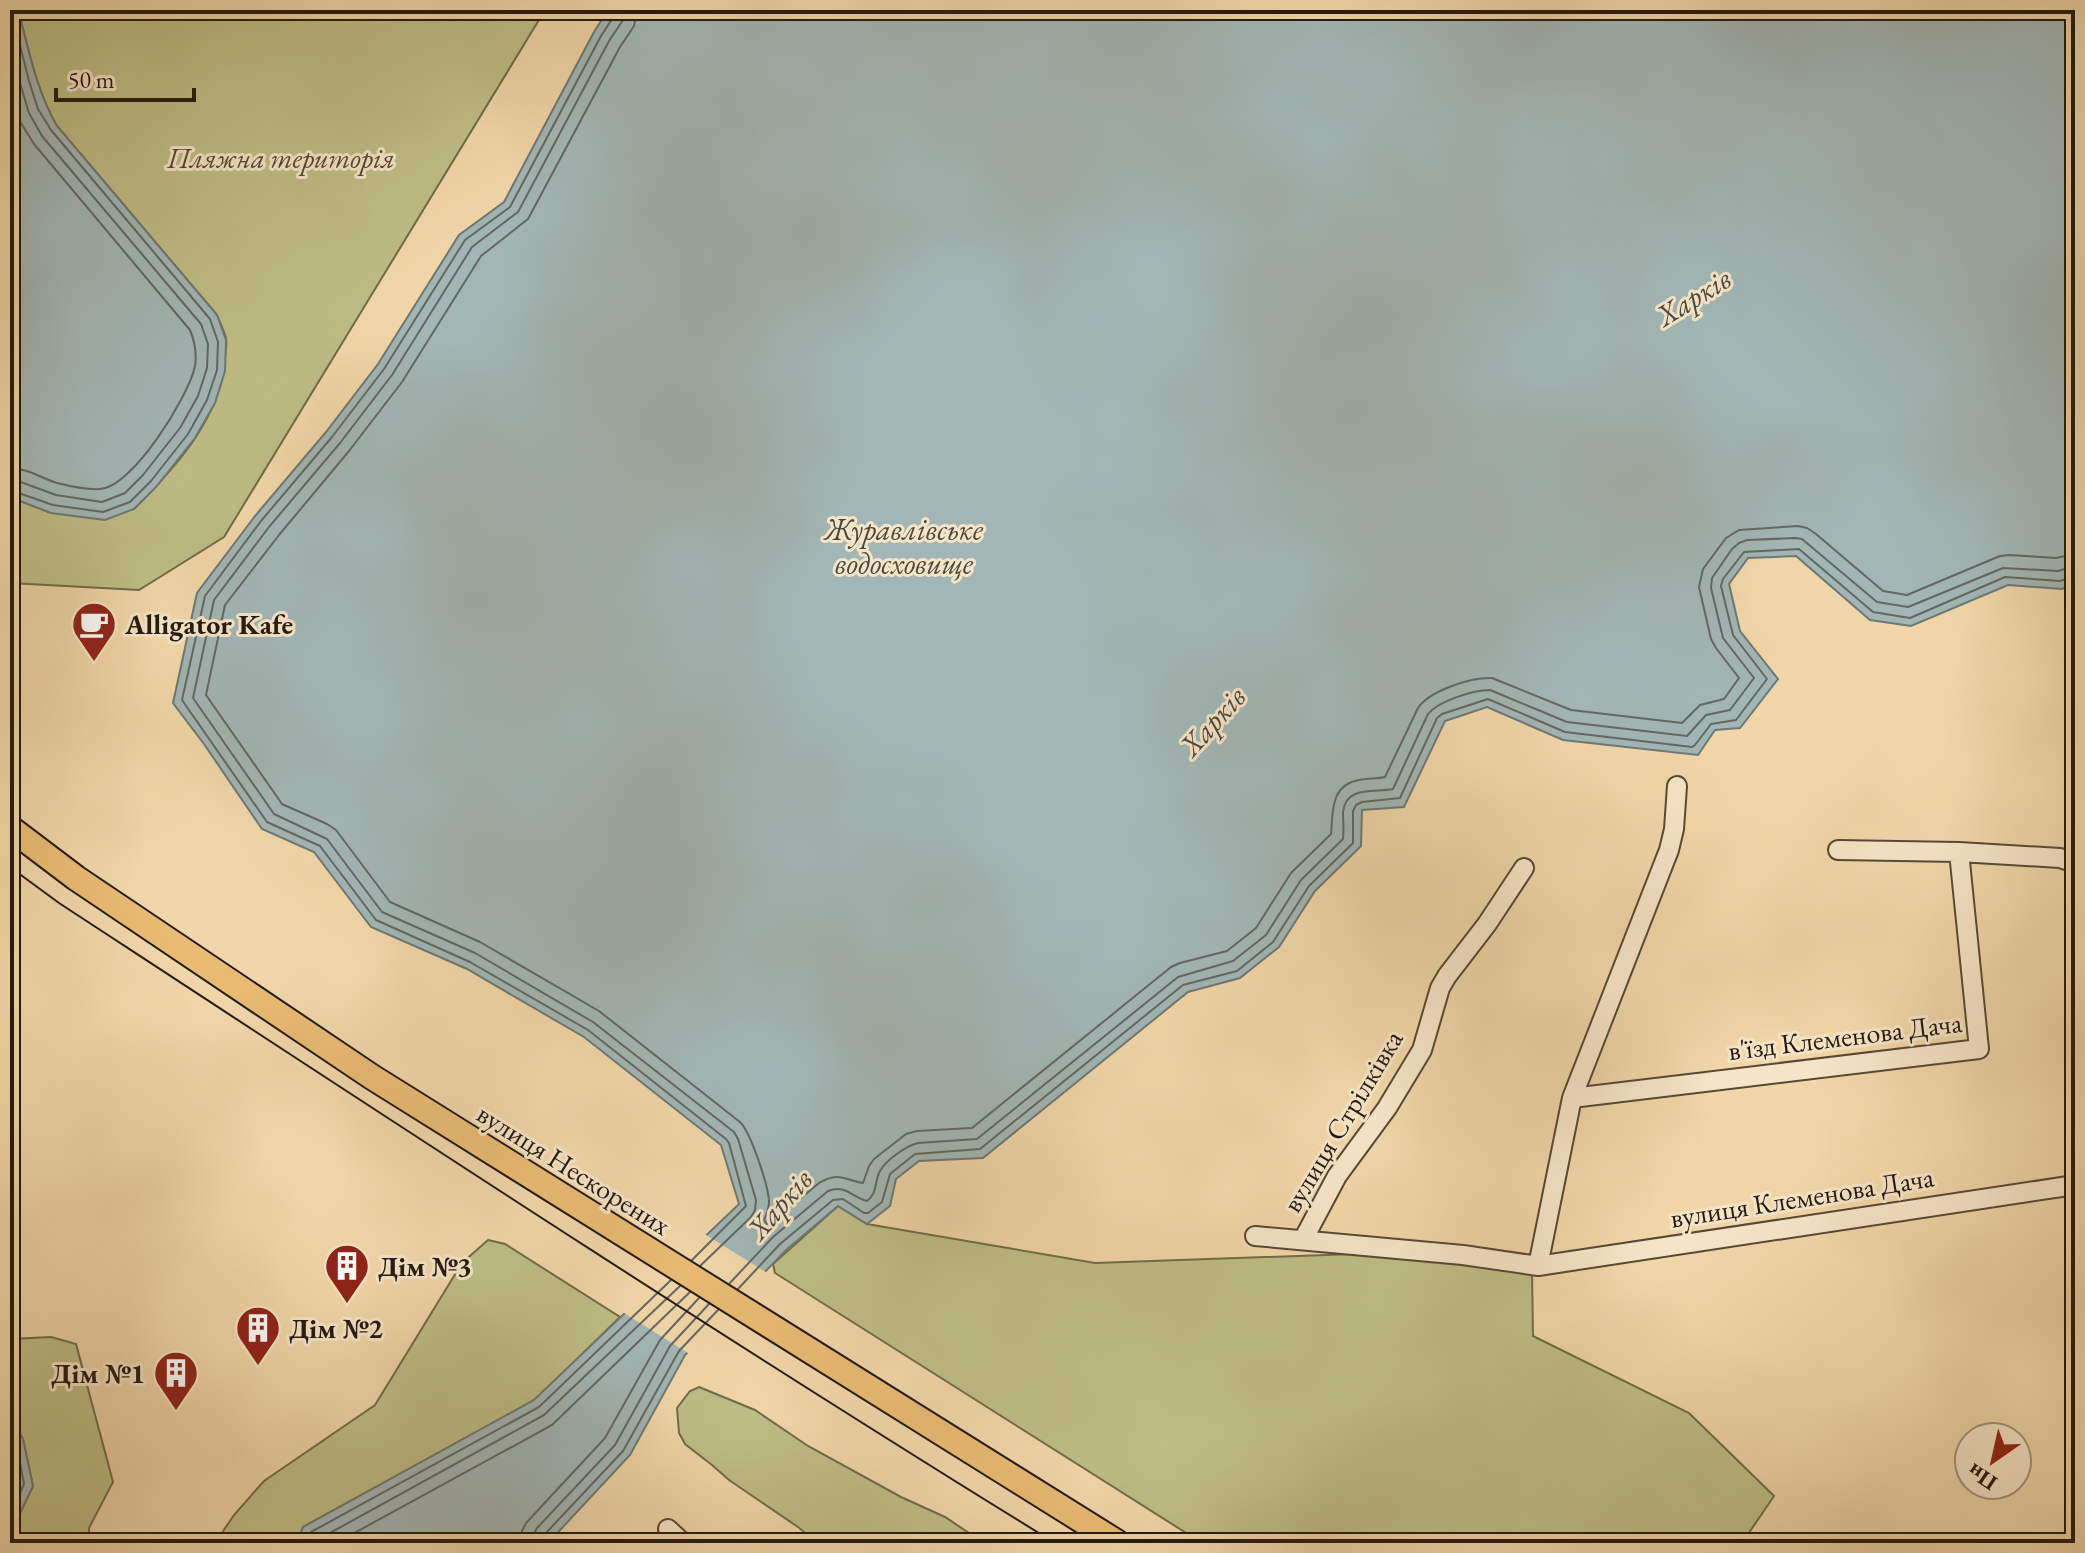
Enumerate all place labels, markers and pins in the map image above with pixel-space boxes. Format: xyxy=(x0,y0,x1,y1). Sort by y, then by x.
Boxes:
cafe icon: Alligator Kafe xyxy=(70,600,118,663)
place label: Alligator Kafe xyxy=(124,606,293,642)
building icon: Дім №3 xyxy=(323,1242,371,1305)
place label: Дім №3 xyxy=(378,1248,472,1284)
building icon: Дім №2 xyxy=(234,1304,282,1367)
place label: Дім №2 xyxy=(289,1310,383,1346)
building icon: Дім №1 xyxy=(152,1349,200,1412)
place label: Дім №1 xyxy=(51,1355,145,1391)

